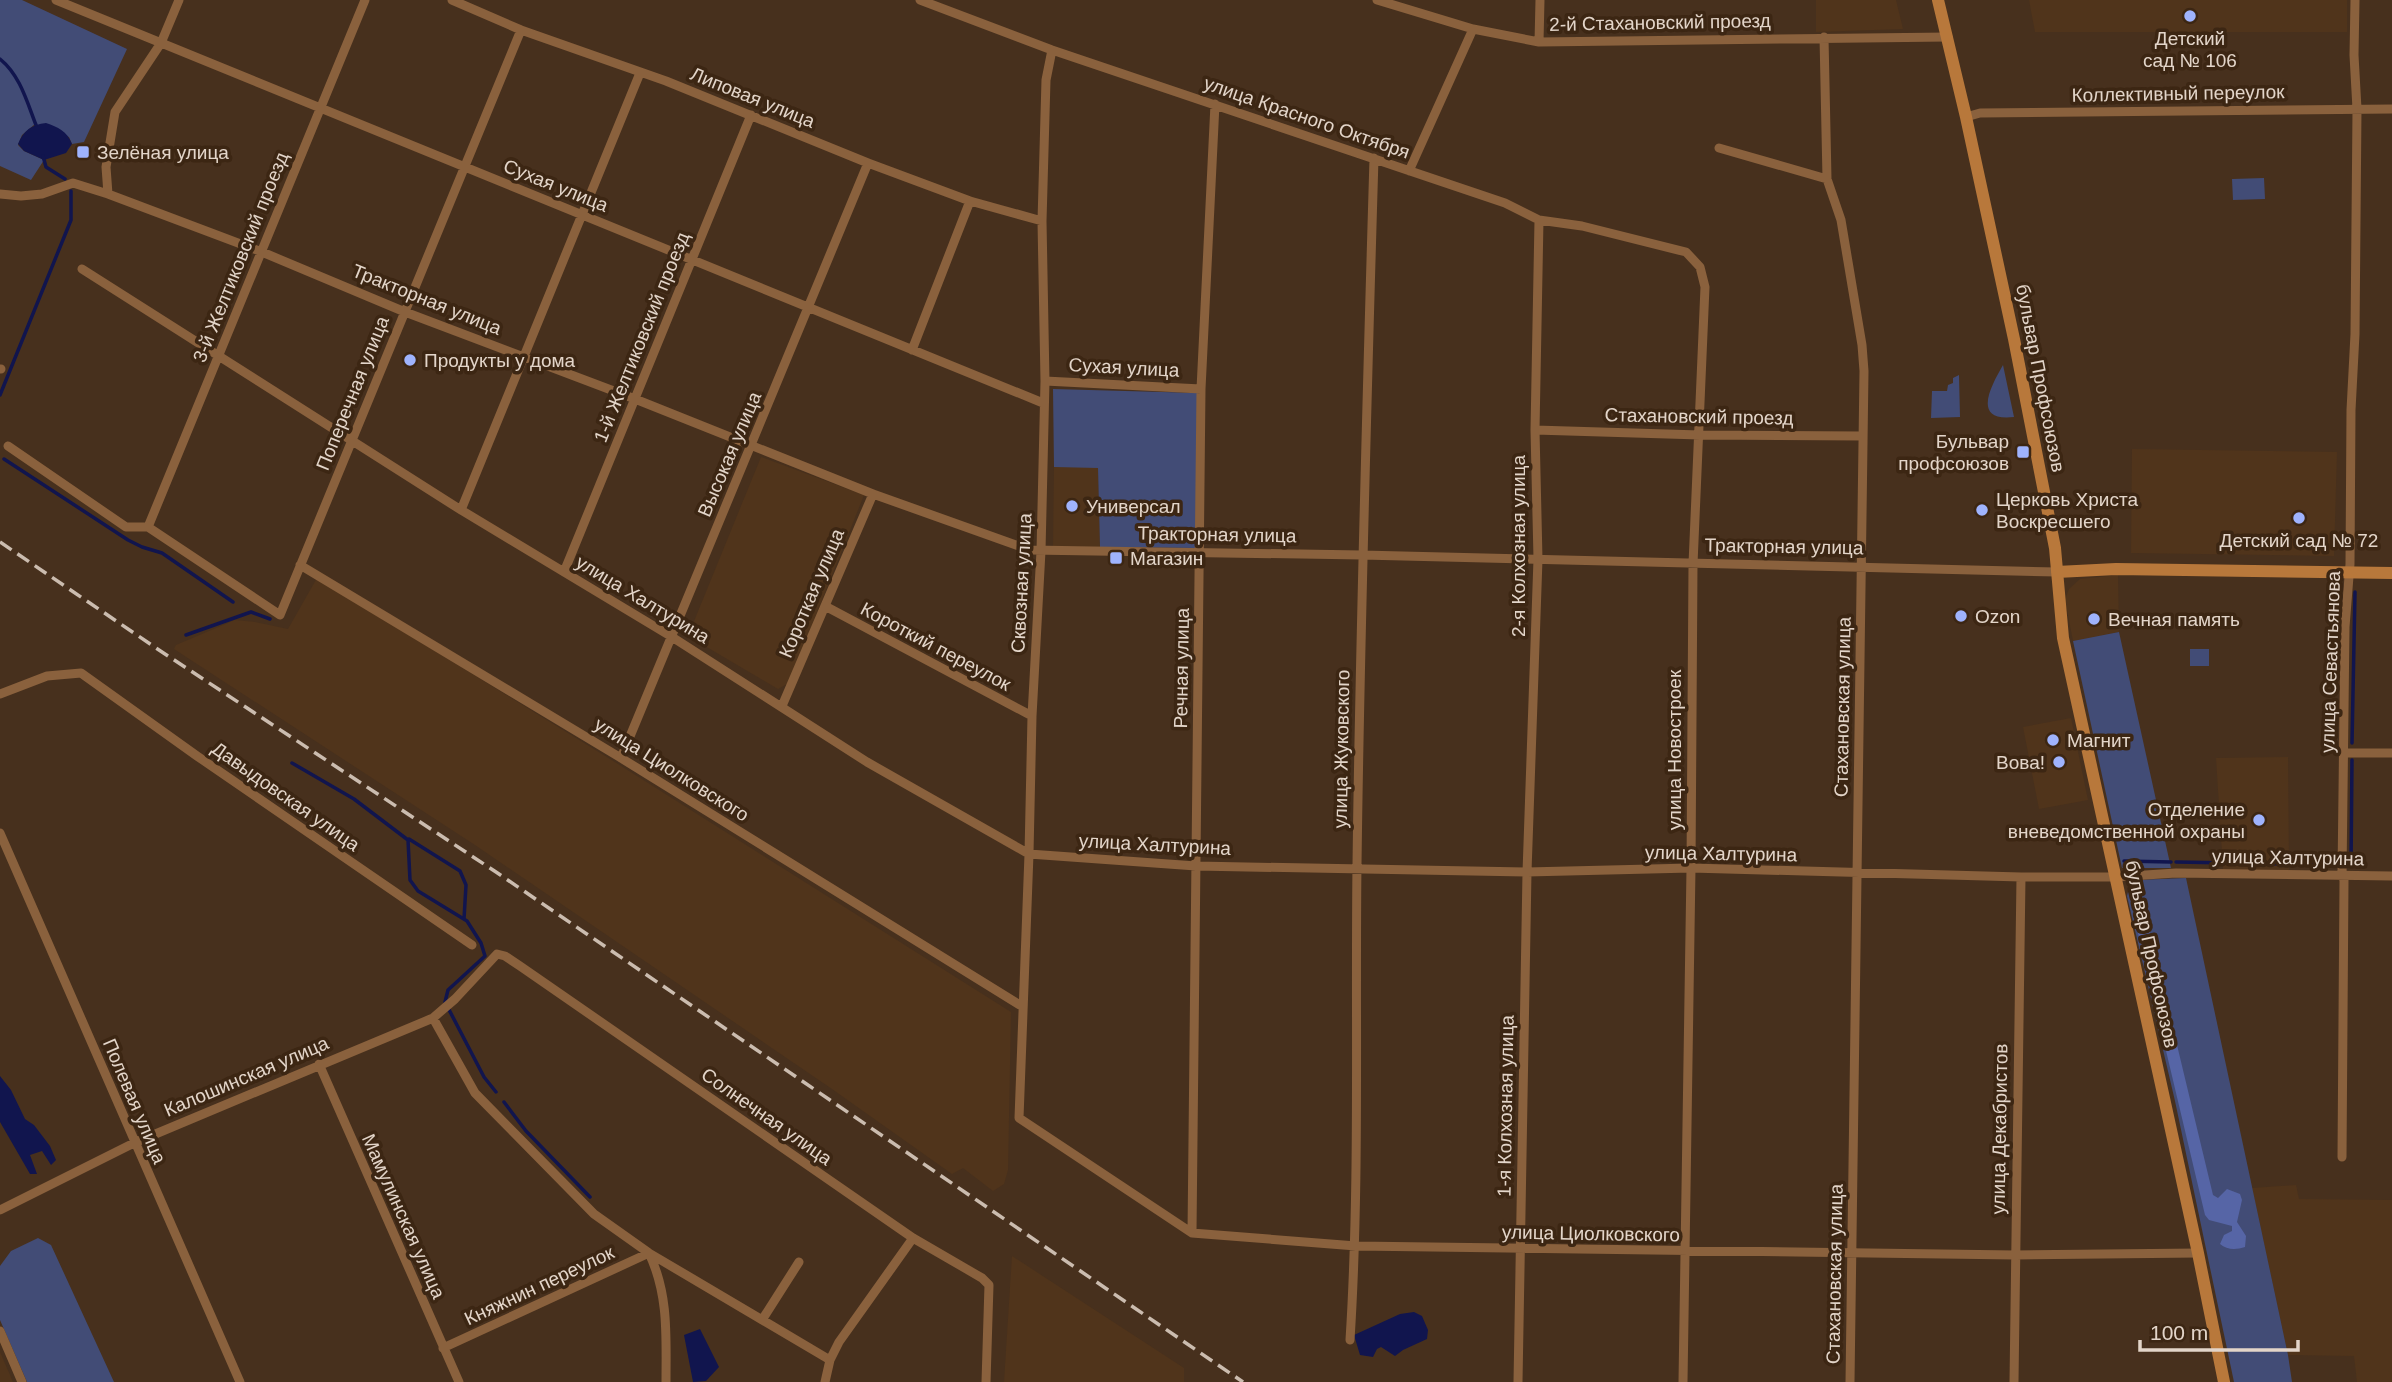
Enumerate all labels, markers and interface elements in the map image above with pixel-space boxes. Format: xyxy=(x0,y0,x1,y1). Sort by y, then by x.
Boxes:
marker: Детский сад № 106 xyxy=(2182,8,2198,24)
street label: 2-й Стахановский проезд xyxy=(1549,10,1771,35)
place label: Детский сад № 106 xyxy=(2143,28,2237,71)
street label: Липовая улица xyxy=(688,63,818,132)
street label: улица Красного Октября xyxy=(1201,72,1413,163)
street label: Коллективный переулок xyxy=(2071,81,2285,106)
place label: Зелёная улица xyxy=(97,142,229,163)
marker: Зелёная улица xyxy=(75,144,91,160)
street label: 3-й Желтиковский проезд xyxy=(189,149,292,365)
street label: Сухая улица xyxy=(500,155,612,216)
street label: 1-й Желтиковский проезд xyxy=(590,229,693,445)
street label: Тракторная улица xyxy=(349,260,505,339)
street label: бульвар Профсоюзов xyxy=(2012,282,2069,474)
street label: Поперечная улица xyxy=(312,313,393,473)
place label: Продукты у дома xyxy=(424,350,576,371)
marker: Продукты у дома xyxy=(402,352,418,368)
street label: Сухая улица xyxy=(1068,354,1180,381)
street label: Высокая улица xyxy=(694,388,765,520)
street label: Стахановский проезд xyxy=(1604,404,1794,429)
place label: Бульвар профсоюзов xyxy=(1898,431,2009,474)
marker: Бульвар профсоюзов xyxy=(2015,444,2031,460)
street label: 2-я Колхозная улица xyxy=(1508,455,1529,637)
place label: Церковь Христа Воскресшего xyxy=(1996,489,2138,532)
place label: Универсал xyxy=(1086,496,1181,517)
marker: Универсал xyxy=(1064,498,1080,514)
marker: Церковь Христа Воскресшего xyxy=(1974,502,1990,518)
marker: Детский сад № 72 xyxy=(2291,510,2307,526)
street label: Сквозная улица xyxy=(1007,512,1036,653)
street label: Тракторная улица xyxy=(1137,523,1297,546)
street label: Короткая улица xyxy=(775,525,848,661)
place label: Детский сад № 72 xyxy=(2220,530,2378,551)
street label: Тракторная улица xyxy=(1704,535,1864,558)
place label: Магазин xyxy=(1130,548,1203,569)
marker: Магазин xyxy=(1108,550,1124,566)
street label: улица Халтурина xyxy=(572,551,714,648)
street label: улица Севастьянова xyxy=(2317,570,2344,753)
street label: Короткий переулок xyxy=(857,598,1015,695)
place label: Ozon xyxy=(1975,606,2020,627)
street label: Речная улица xyxy=(1170,607,1193,728)
marker: Ozon xyxy=(1953,608,1969,624)
place label: Вечная память xyxy=(2108,609,2240,630)
marker: Вечная память xyxy=(2086,611,2102,627)
street label: Стахановская улица xyxy=(1830,616,1855,797)
street label: улица Жуковского xyxy=(1330,669,1353,829)
street label: улица Новостроек xyxy=(1664,669,1685,830)
street label: улица Циолковского xyxy=(591,713,753,826)
place label: Магнит xyxy=(2067,730,2131,751)
marker: Магнит xyxy=(2045,732,2061,748)
street label: Давыдовская улица xyxy=(208,738,364,856)
place label: Вова! xyxy=(1996,752,2045,773)
marker: Вова! xyxy=(2051,754,2067,770)
place label: Отделение вневедомственной охраны xyxy=(2008,799,2245,842)
marker: Отделение вневедомственной охраны xyxy=(2251,812,2267,828)
street label: улица Халтурина xyxy=(1078,830,1232,859)
street label: улица Халтурина xyxy=(1645,842,1798,865)
street label: улица Халтурина xyxy=(2212,846,2365,869)
street label: бульвар Профсоюзов xyxy=(2121,859,2182,1050)
street label: 1-я Колхозная улица xyxy=(1493,1014,1518,1197)
street label: Калошинская улица xyxy=(161,1032,332,1121)
street label: Полевая улица xyxy=(99,1036,170,1167)
street label: улица Декабристов xyxy=(1988,1043,2011,1215)
street label: Солнечная улица xyxy=(698,1064,836,1169)
street label: Мамулинская улица xyxy=(358,1131,449,1302)
street label: Стахановская улица xyxy=(1822,1183,1847,1364)
street label: улица Циолковского xyxy=(1502,1221,1680,1246)
street label: Княжнин переулок xyxy=(461,1241,618,1329)
scale bar xyxy=(2140,1308,2298,1352)
text: 100 m xyxy=(2150,1321,2208,1344)

